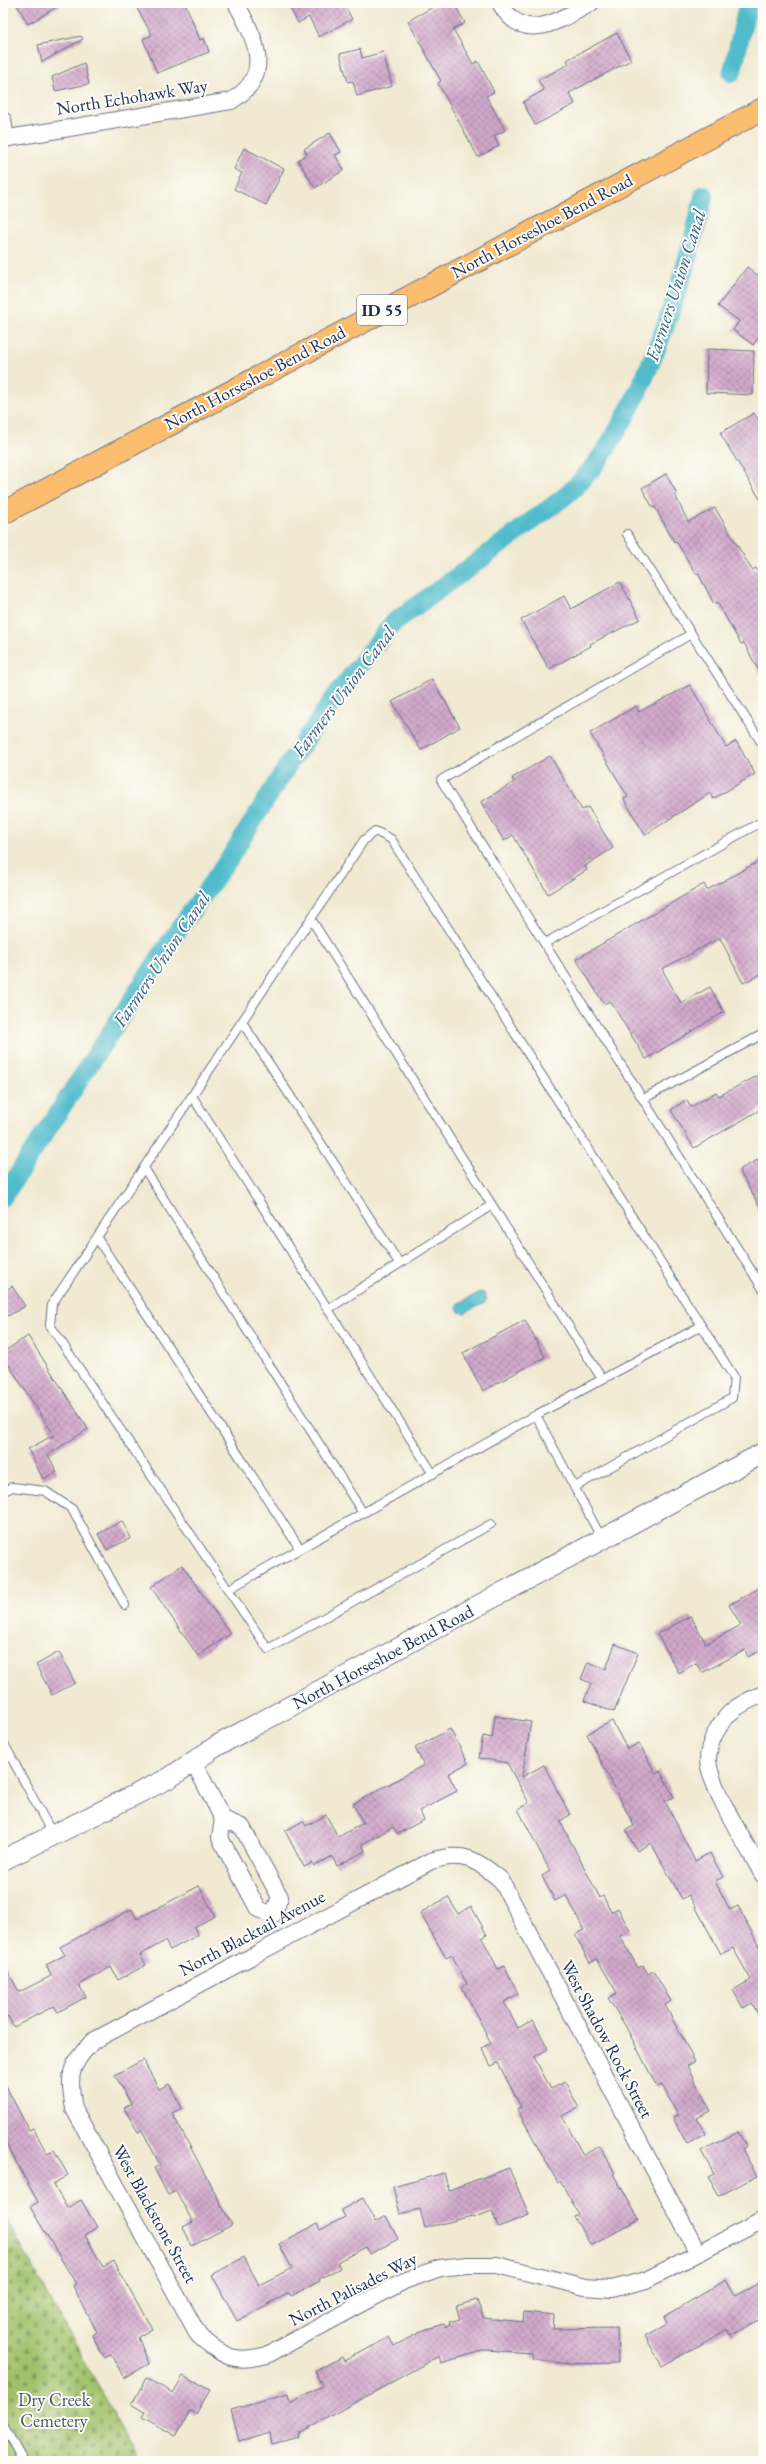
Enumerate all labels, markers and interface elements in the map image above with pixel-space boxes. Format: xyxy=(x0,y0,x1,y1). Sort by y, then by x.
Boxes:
street label: North Echohawk Way xyxy=(55,73,209,120)
street label: North Horseshoe Bend Road xyxy=(447,168,637,283)
water label: Farmers Union Canal xyxy=(639,206,712,365)
road number: ID 55 xyxy=(357,295,407,325)
street label: North Horseshoe Bend Road xyxy=(160,320,350,435)
water label: Farmers Union Canal xyxy=(285,620,401,763)
water label: Farmers Union Canal xyxy=(106,886,216,1032)
street label: North Horseshoe Bend Road xyxy=(288,1599,478,1714)
street label: North Blacktail Avenue xyxy=(175,1884,329,1981)
street label: West Shadow Rock Street xyxy=(556,1956,659,2122)
street label: West Blackstone Street xyxy=(108,2141,203,2287)
street label: North Palisades Way xyxy=(285,2246,421,2331)
park label: Dry Creek Cemetery xyxy=(18,2388,91,2432)

